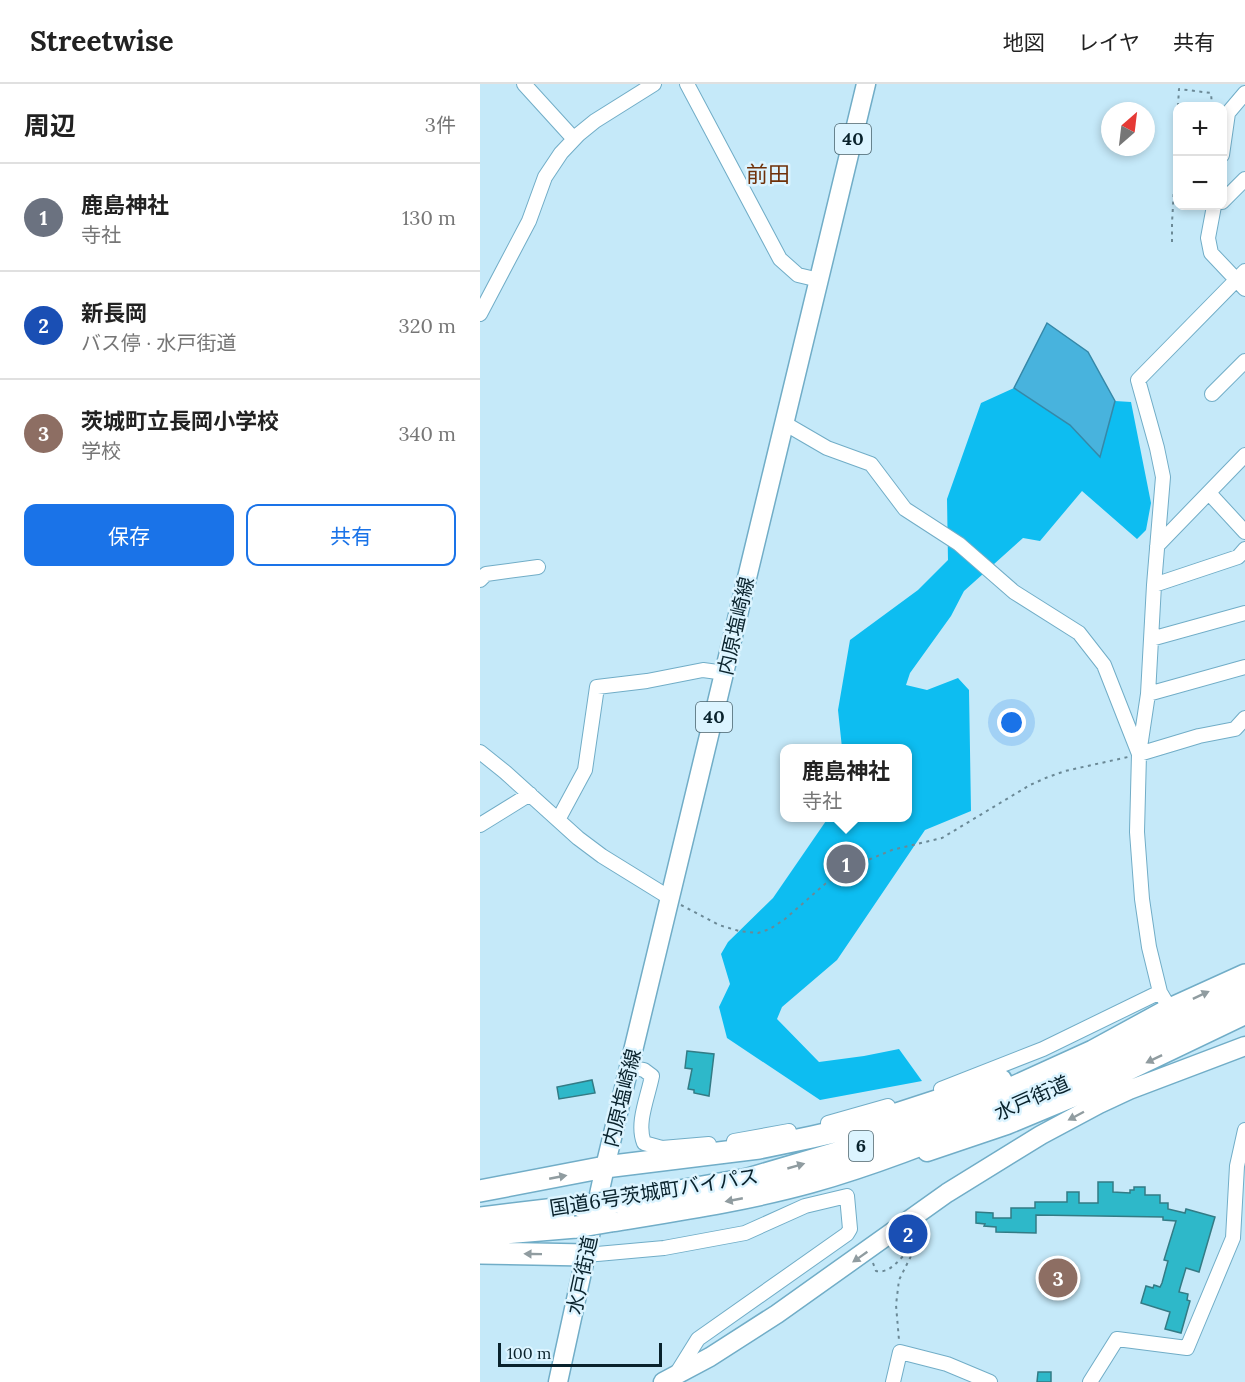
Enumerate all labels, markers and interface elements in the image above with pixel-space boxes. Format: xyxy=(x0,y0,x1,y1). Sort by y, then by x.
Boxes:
text: Streetwise xyxy=(30,23,174,59)
text: 地図 xyxy=(1003,29,1045,56)
text: レイヤ xyxy=(1078,29,1140,56)
text: 共有 xyxy=(1173,29,1215,56)
north arrow xyxy=(1101,102,1155,156)
map controls xyxy=(1173,102,1227,210)
button: + xyxy=(1173,102,1227,156)
text: 周辺 xyxy=(24,109,76,142)
text: 3件 xyxy=(425,112,456,137)
road number: 40 xyxy=(835,124,871,154)
button: − xyxy=(1173,156,1227,210)
district label: 前田 xyxy=(746,160,790,188)
text: 鹿島神社 xyxy=(81,191,169,219)
text: 1 xyxy=(39,205,48,230)
text: 130 m xyxy=(402,205,456,230)
text: 寺社 xyxy=(81,222,121,247)
text: 新長岡 xyxy=(81,299,147,327)
text: 2 xyxy=(38,313,49,338)
text: 320 m xyxy=(399,313,456,338)
text: バス停 · 水戸街道 xyxy=(81,330,237,355)
text: 茨城町立長岡小学校 xyxy=(81,407,279,435)
text: 3 xyxy=(38,421,49,446)
text: 340 m xyxy=(398,421,456,446)
text: 学校 xyxy=(81,438,121,463)
button: 保存 xyxy=(24,504,234,566)
button: 共有 xyxy=(246,504,456,566)
street label: 内原塩崎線 xyxy=(712,574,759,677)
road number: 40 xyxy=(696,702,732,732)
your location xyxy=(997,708,1026,737)
popup xyxy=(780,744,912,822)
text: 鹿島神社 xyxy=(802,757,890,785)
text: 寺社 xyxy=(802,788,842,813)
pin: 1 xyxy=(826,842,866,886)
one-way arrow xyxy=(1193,990,1211,1000)
street label: 内原塩崎線 xyxy=(597,1046,646,1149)
one-way arrow xyxy=(1146,1054,1163,1063)
street label: 水戸街道 xyxy=(990,1070,1073,1125)
one-way arrow xyxy=(1067,1111,1084,1121)
road number: 6 xyxy=(849,1131,873,1161)
one-way arrow xyxy=(787,1161,805,1170)
street label: 国道6号茨城町バイパス xyxy=(548,1163,760,1220)
one-way arrow xyxy=(549,1172,568,1181)
one-way arrow xyxy=(725,1196,744,1205)
pin: 2 xyxy=(888,1212,928,1256)
street label: 水戸街道 xyxy=(561,1233,602,1317)
one-way arrow xyxy=(523,1250,542,1259)
one-way arrow xyxy=(853,1251,869,1263)
pin: 3 xyxy=(1038,1256,1078,1300)
scale bar xyxy=(498,1340,662,1368)
text: 100 m xyxy=(507,1343,551,1363)

